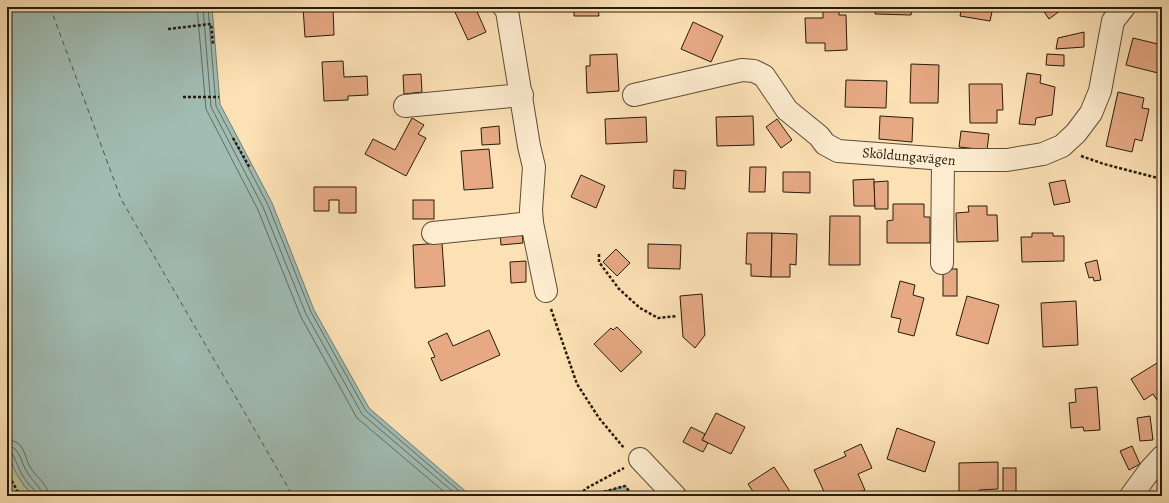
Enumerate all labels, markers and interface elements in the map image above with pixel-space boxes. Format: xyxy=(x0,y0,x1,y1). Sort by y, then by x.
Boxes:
street label: Sköldungavägen xyxy=(861,143,957,170)

